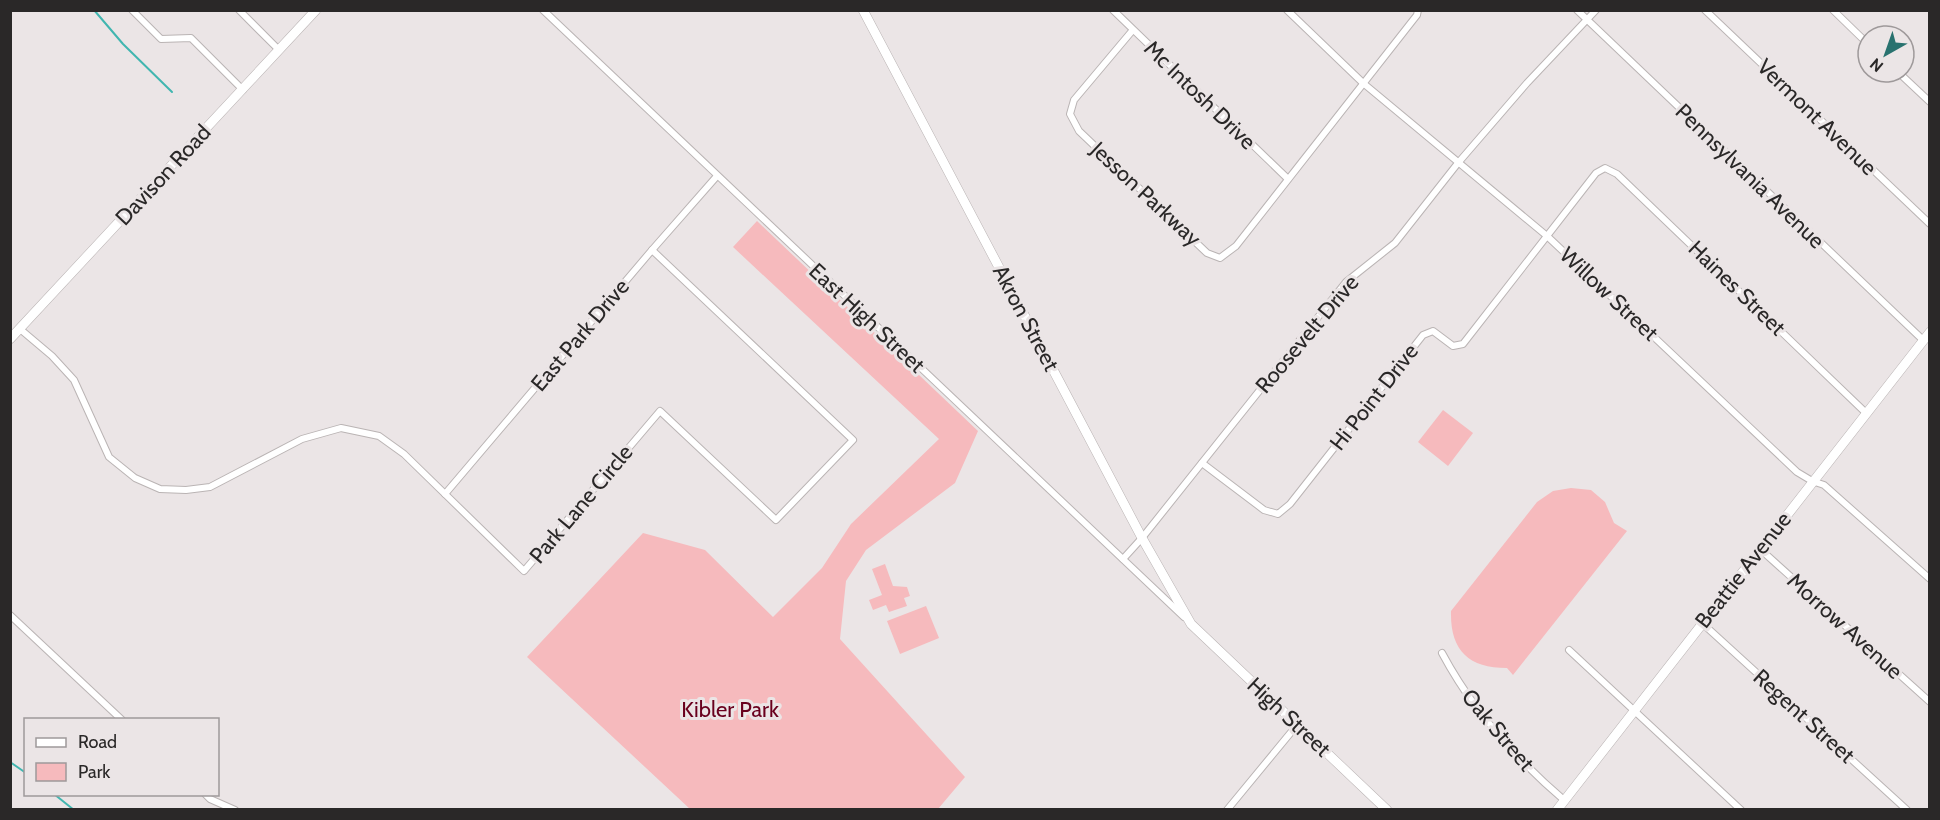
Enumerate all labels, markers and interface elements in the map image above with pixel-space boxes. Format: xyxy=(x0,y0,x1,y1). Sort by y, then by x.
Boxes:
north arrow xyxy=(1856,24,1916,84)
street label: Mc Intosh Drive xyxy=(1139,35,1261,155)
street label: Vermont Avenue xyxy=(1752,53,1882,181)
text: N xyxy=(1866,54,1887,76)
street label: Pennsylvania Avenue xyxy=(1670,98,1830,254)
street label: Davison Road xyxy=(110,119,216,231)
street label: Jesson Parkway xyxy=(1085,135,1207,252)
street label: Haines Street xyxy=(1683,235,1792,341)
street label: Willow Street xyxy=(1554,241,1664,347)
street label: East High Street xyxy=(803,257,931,379)
street label: Akron Street xyxy=(987,260,1065,376)
street label: Roosevelt Drive xyxy=(1250,269,1364,399)
street label: East Park Drive xyxy=(525,273,635,397)
street label: Hi Point Drive xyxy=(1324,338,1424,456)
street label: Park Lane Circle xyxy=(524,439,638,569)
street label: Beattie Avenue xyxy=(1689,506,1797,634)
street label: Morrow Avenue xyxy=(1782,567,1908,685)
street label: Regent Street xyxy=(1748,663,1861,769)
street label: High Street xyxy=(1242,672,1337,763)
street label: Oak Street xyxy=(1456,684,1540,777)
park label: Kibler Park xyxy=(681,696,779,723)
legend xyxy=(24,718,219,796)
text: Road xyxy=(78,731,117,753)
text: Park xyxy=(78,761,111,783)

